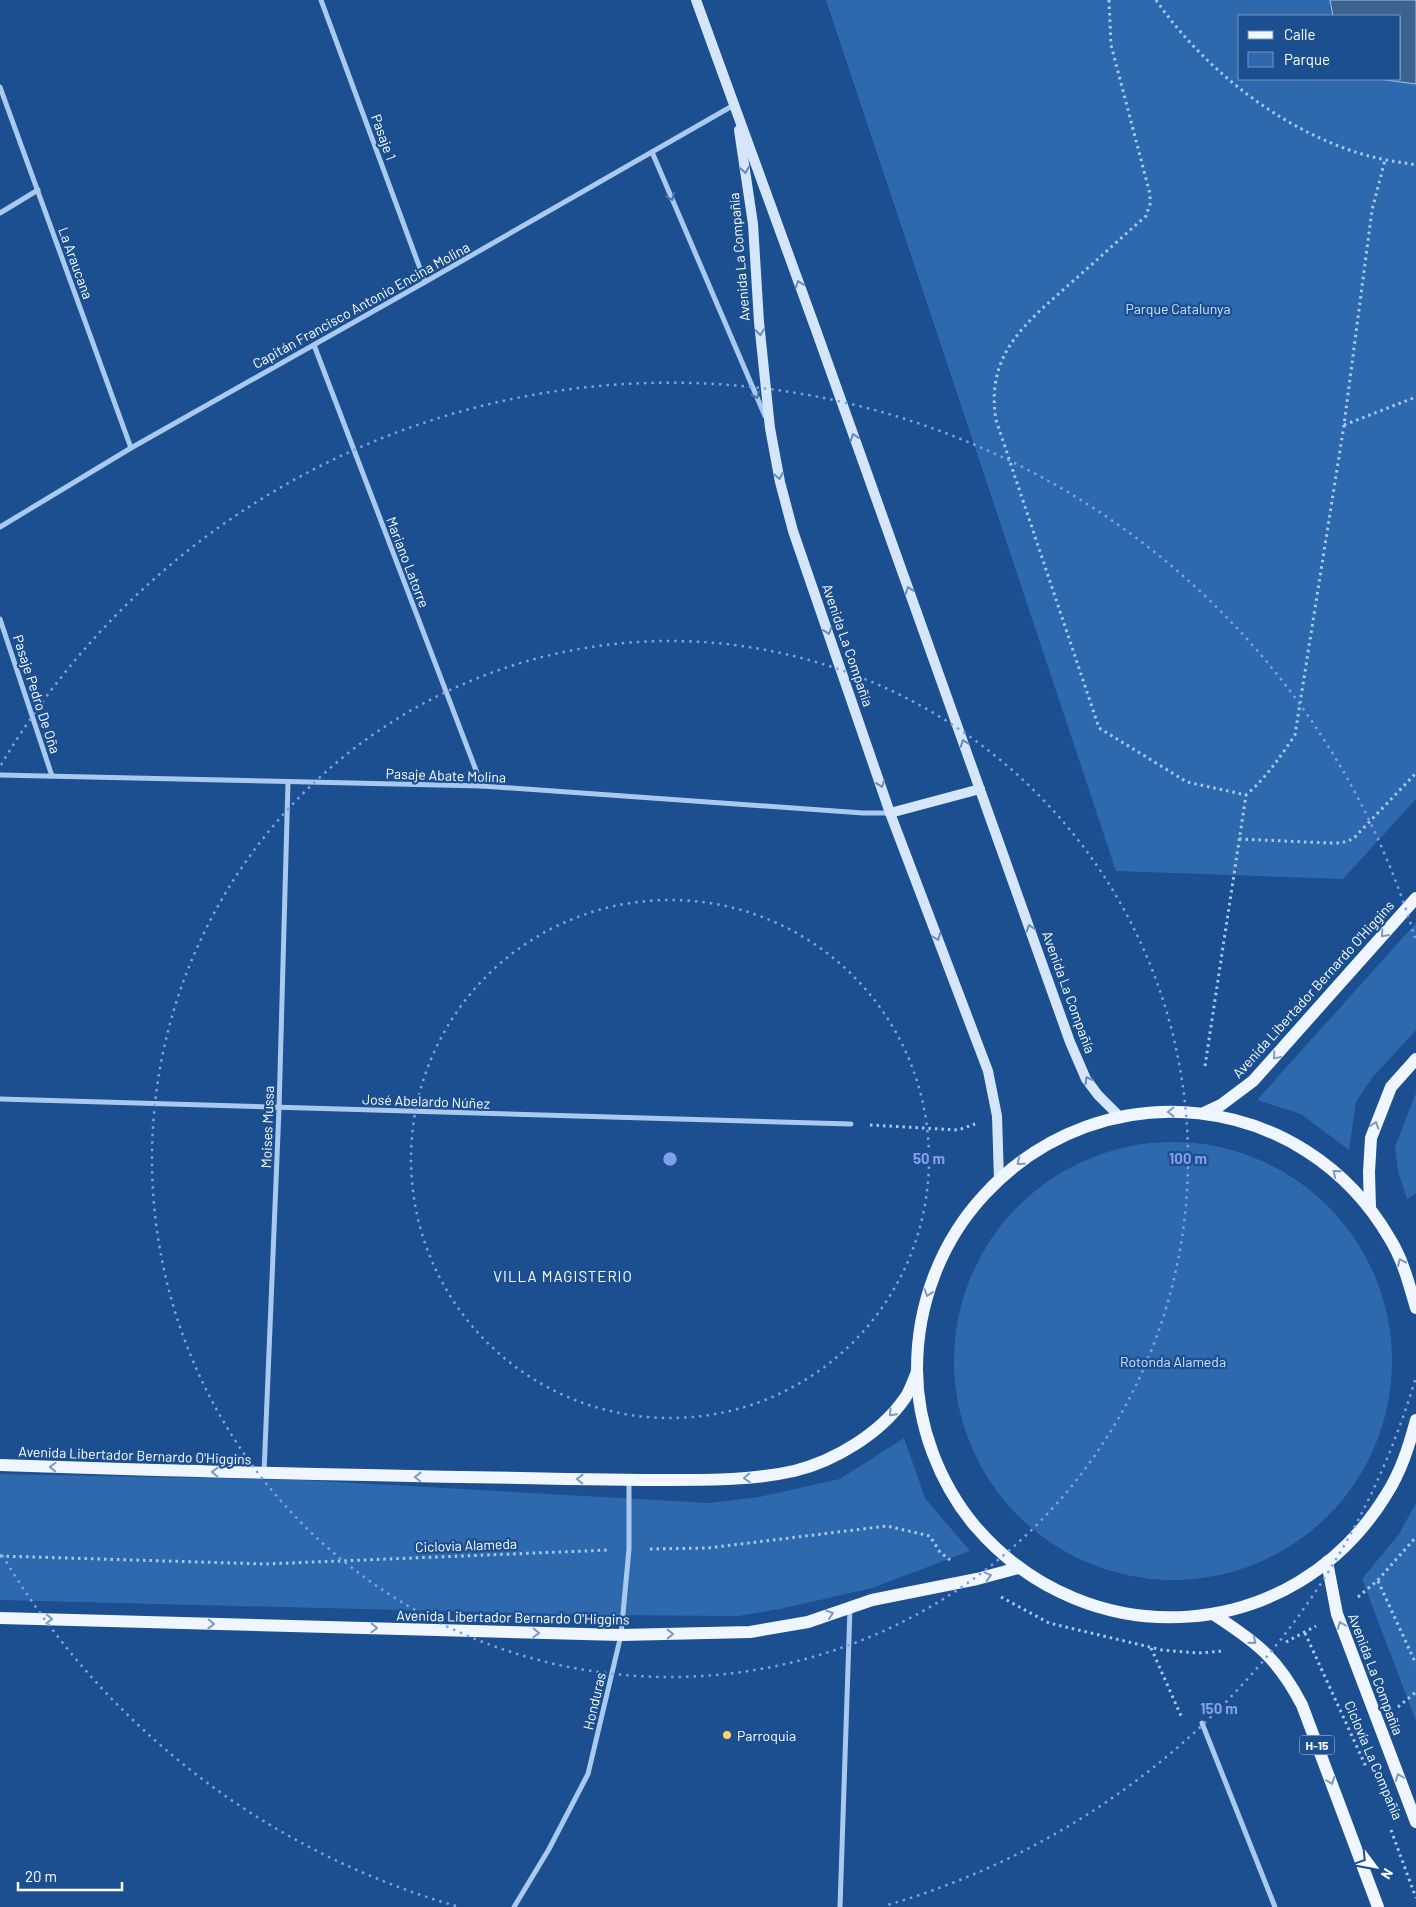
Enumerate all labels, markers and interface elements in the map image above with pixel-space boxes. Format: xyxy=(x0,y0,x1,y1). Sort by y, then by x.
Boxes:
legend xyxy=(1238,15,1401,80)
text: Calle xyxy=(1284,25,1316,43)
text: Parque xyxy=(1284,50,1330,68)
street label: Pasaje 1 xyxy=(368,112,400,162)
one-way arrow xyxy=(739,166,750,174)
one-way arrow xyxy=(665,192,676,201)
street label: Avenida La Compañía xyxy=(725,192,753,322)
street label: La Araucana xyxy=(55,225,97,301)
street label: Capitán Francisco Antonio Encina Molina xyxy=(249,238,473,372)
one-way arrow xyxy=(795,281,805,289)
park label: Parque Catalunya xyxy=(1125,300,1231,317)
one-way arrow xyxy=(754,328,765,336)
one-way arrow xyxy=(751,390,761,398)
one-way arrow xyxy=(850,433,860,442)
one-way arrow xyxy=(773,472,784,480)
street label: Mariano Latorre xyxy=(383,514,433,610)
street label: Avenida La Compañía xyxy=(819,581,877,709)
one-way arrow xyxy=(905,586,915,595)
one-way arrow xyxy=(822,626,832,635)
street label: Pasaje Pedro De Oña xyxy=(10,632,64,756)
one-way arrow xyxy=(960,739,970,748)
street label: Pasaje Abate Molina xyxy=(385,764,507,786)
one-way arrow xyxy=(875,780,885,788)
street label: Avenida Libertador Bernardo O'Higgins xyxy=(1229,896,1398,1081)
one-way arrow xyxy=(1025,924,1035,933)
street label: Avenida La Compañía xyxy=(1039,929,1099,1055)
one-way arrow xyxy=(1381,929,1390,938)
one-way arrow xyxy=(931,932,941,941)
one-way arrow xyxy=(1273,1051,1282,1060)
one-way arrow xyxy=(1084,1076,1094,1085)
street label: Moises Mussa xyxy=(257,1085,277,1169)
street label: José Abelardo Núñez xyxy=(362,1090,490,1112)
one-way arrow xyxy=(1167,1106,1175,1117)
one-way arrow xyxy=(1369,1122,1379,1130)
text: 50 m xyxy=(913,1149,945,1167)
text: 100 m xyxy=(1169,1149,1207,1167)
centre of rings xyxy=(661,1150,679,1168)
one-way arrow xyxy=(1017,1156,1026,1164)
one-way arrow xyxy=(1333,1171,1342,1179)
one-way arrow xyxy=(1396,1258,1407,1267)
district label: VILLA MAGISTERIO xyxy=(493,1267,633,1285)
one-way arrow xyxy=(924,1288,934,1296)
park label: Rotonda Alameda xyxy=(1120,1353,1226,1370)
one-way arrow xyxy=(889,1407,898,1416)
street label: Avenida Libertador Bernardo O'Higgins xyxy=(18,1442,252,1468)
one-way arrow xyxy=(48,1462,56,1472)
one-way arrow xyxy=(211,1467,219,1478)
one-way arrow xyxy=(414,1471,422,1482)
one-way arrow xyxy=(743,1472,751,1483)
one-way arrow xyxy=(576,1474,584,1485)
street label: Ciclovía Alameda xyxy=(415,1535,517,1555)
one-way arrow xyxy=(983,1572,991,1582)
street label: Avenida Libertador Bernardo O'Higgins xyxy=(396,1606,630,1628)
one-way arrow xyxy=(825,1610,834,1620)
street label: Avenida La Compañía xyxy=(1345,1611,1407,1737)
one-way arrow xyxy=(45,1614,53,1625)
one-way arrow xyxy=(208,1619,215,1629)
one-way arrow xyxy=(1337,1621,1347,1629)
one-way arrow xyxy=(370,1623,378,1634)
one-way arrow xyxy=(532,1627,540,1638)
one-way arrow xyxy=(666,1629,674,1639)
one-way arrow xyxy=(1247,1636,1256,1644)
street label: Honduras xyxy=(579,1670,609,1731)
street label: Ciclovía La Compañía xyxy=(1341,1698,1407,1822)
text: 150 m xyxy=(1200,1699,1238,1717)
place label: Parroquia xyxy=(737,1727,796,1744)
marker: Parroquia xyxy=(721,1729,733,1741)
road number: H-15 xyxy=(1300,1736,1334,1754)
one-way arrow xyxy=(1395,1773,1405,1781)
one-way arrow xyxy=(1324,1776,1335,1785)
north arrow xyxy=(1351,1842,1401,1892)
scale bar xyxy=(18,1860,121,1892)
text: N xyxy=(1378,1866,1397,1883)
text: 20 m xyxy=(25,1867,57,1885)

